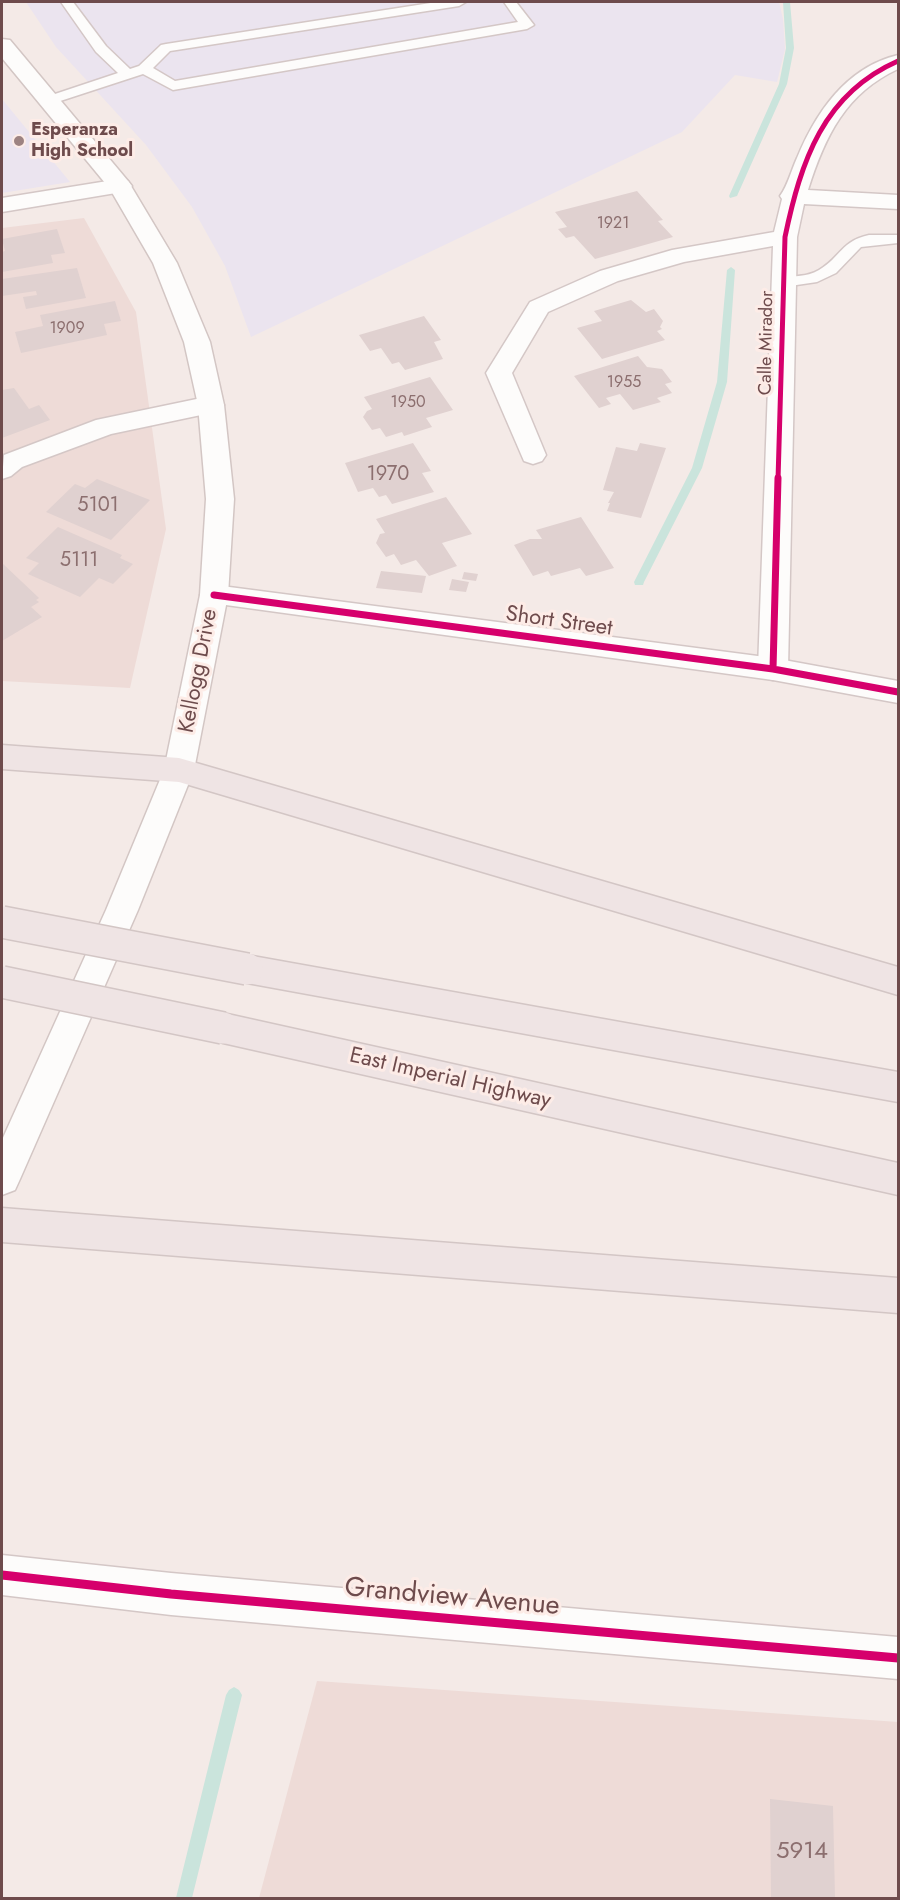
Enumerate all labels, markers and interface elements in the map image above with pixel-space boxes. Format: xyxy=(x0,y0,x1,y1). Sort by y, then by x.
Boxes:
place label: Esperanza High School xyxy=(31,120,133,162)
marker: Esperanza High School xyxy=(12,134,26,148)
house number: 1921 xyxy=(597,214,629,234)
street label: Calle Mirador xyxy=(755,291,779,395)
house number: 1909 xyxy=(49,319,85,339)
house number: 1955 xyxy=(607,373,641,393)
house number: 1950 xyxy=(390,393,426,413)
house number: 1970 xyxy=(367,463,409,487)
house number: 5101 xyxy=(77,494,119,518)
house number: 5111 xyxy=(60,549,98,573)
street label: Short Street xyxy=(504,601,614,643)
street label: Kellogg Drive xyxy=(174,607,224,735)
street label: East Imperial Highway xyxy=(347,1043,553,1115)
street label: Grandview Avenue xyxy=(343,1572,561,1624)
house number: 5914 xyxy=(776,1838,828,1866)

